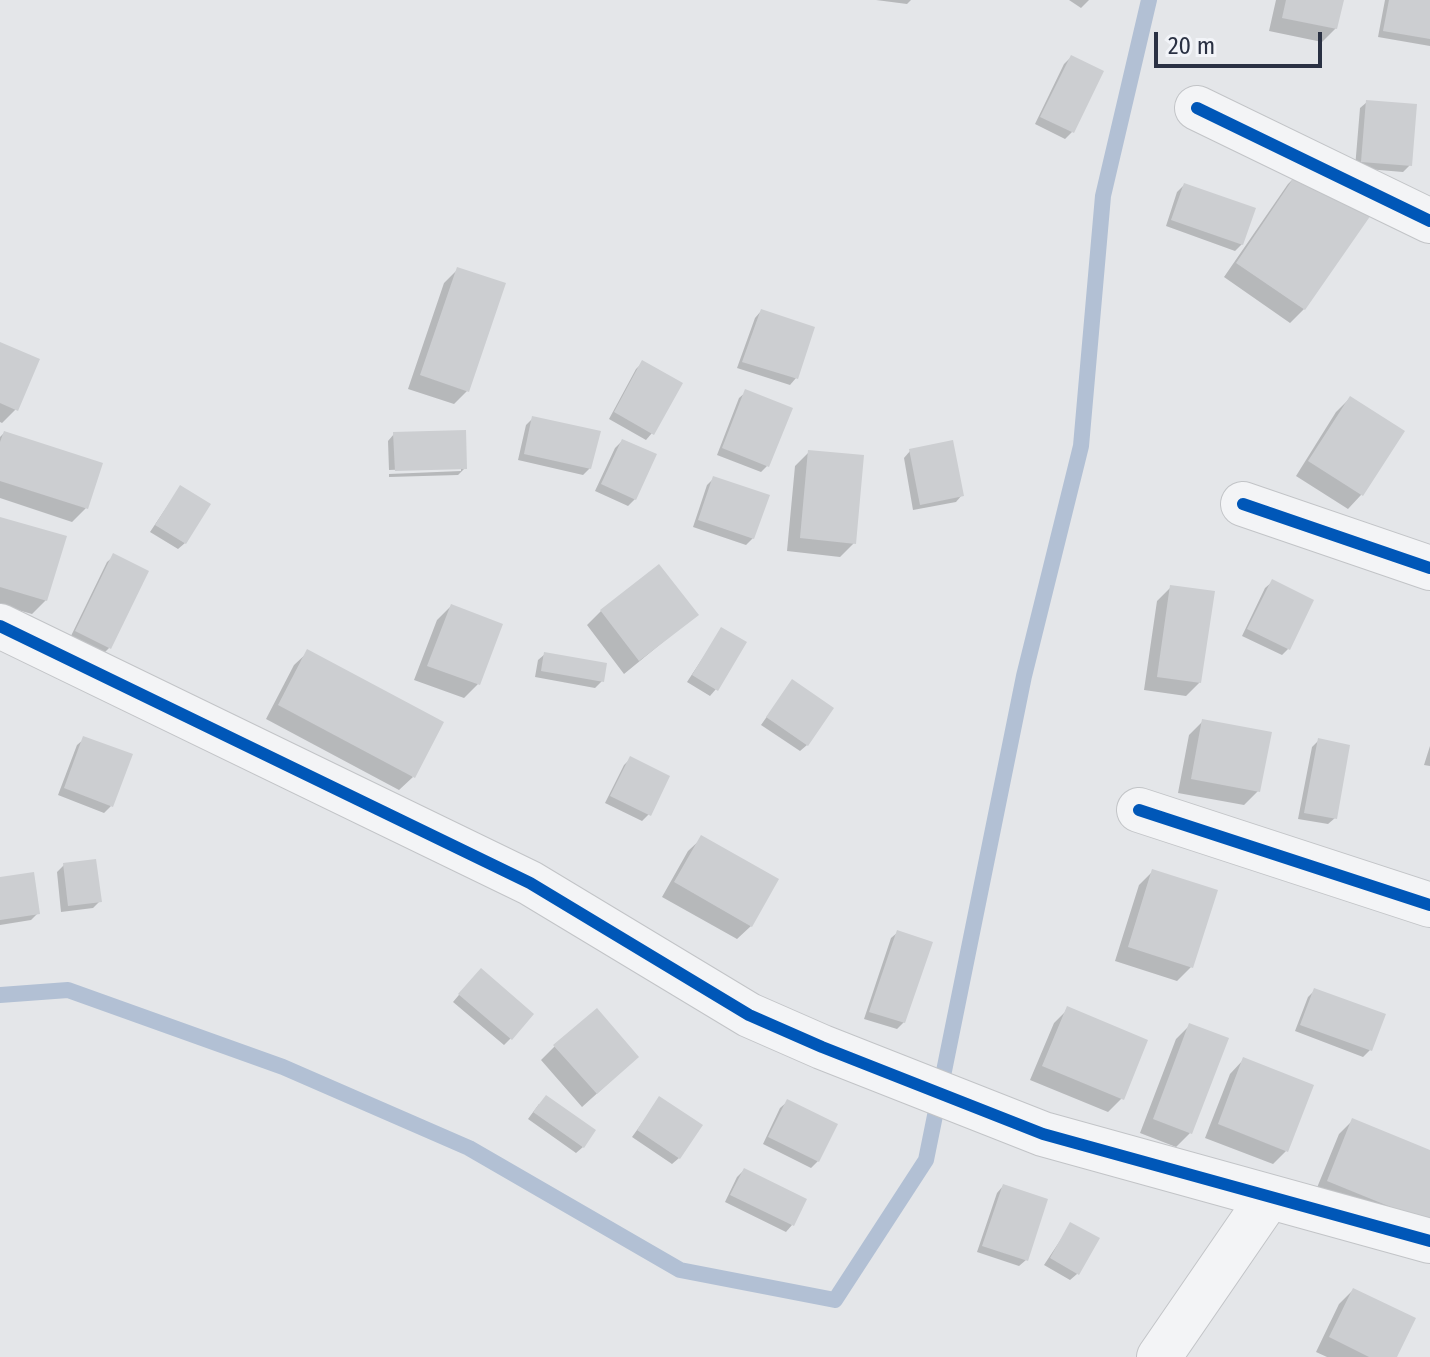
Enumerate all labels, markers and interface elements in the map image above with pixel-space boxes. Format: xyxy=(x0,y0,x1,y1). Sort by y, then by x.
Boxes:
scale bar xyxy=(1158,16,1326,66)
text: 20 m xyxy=(1168,32,1215,60)

